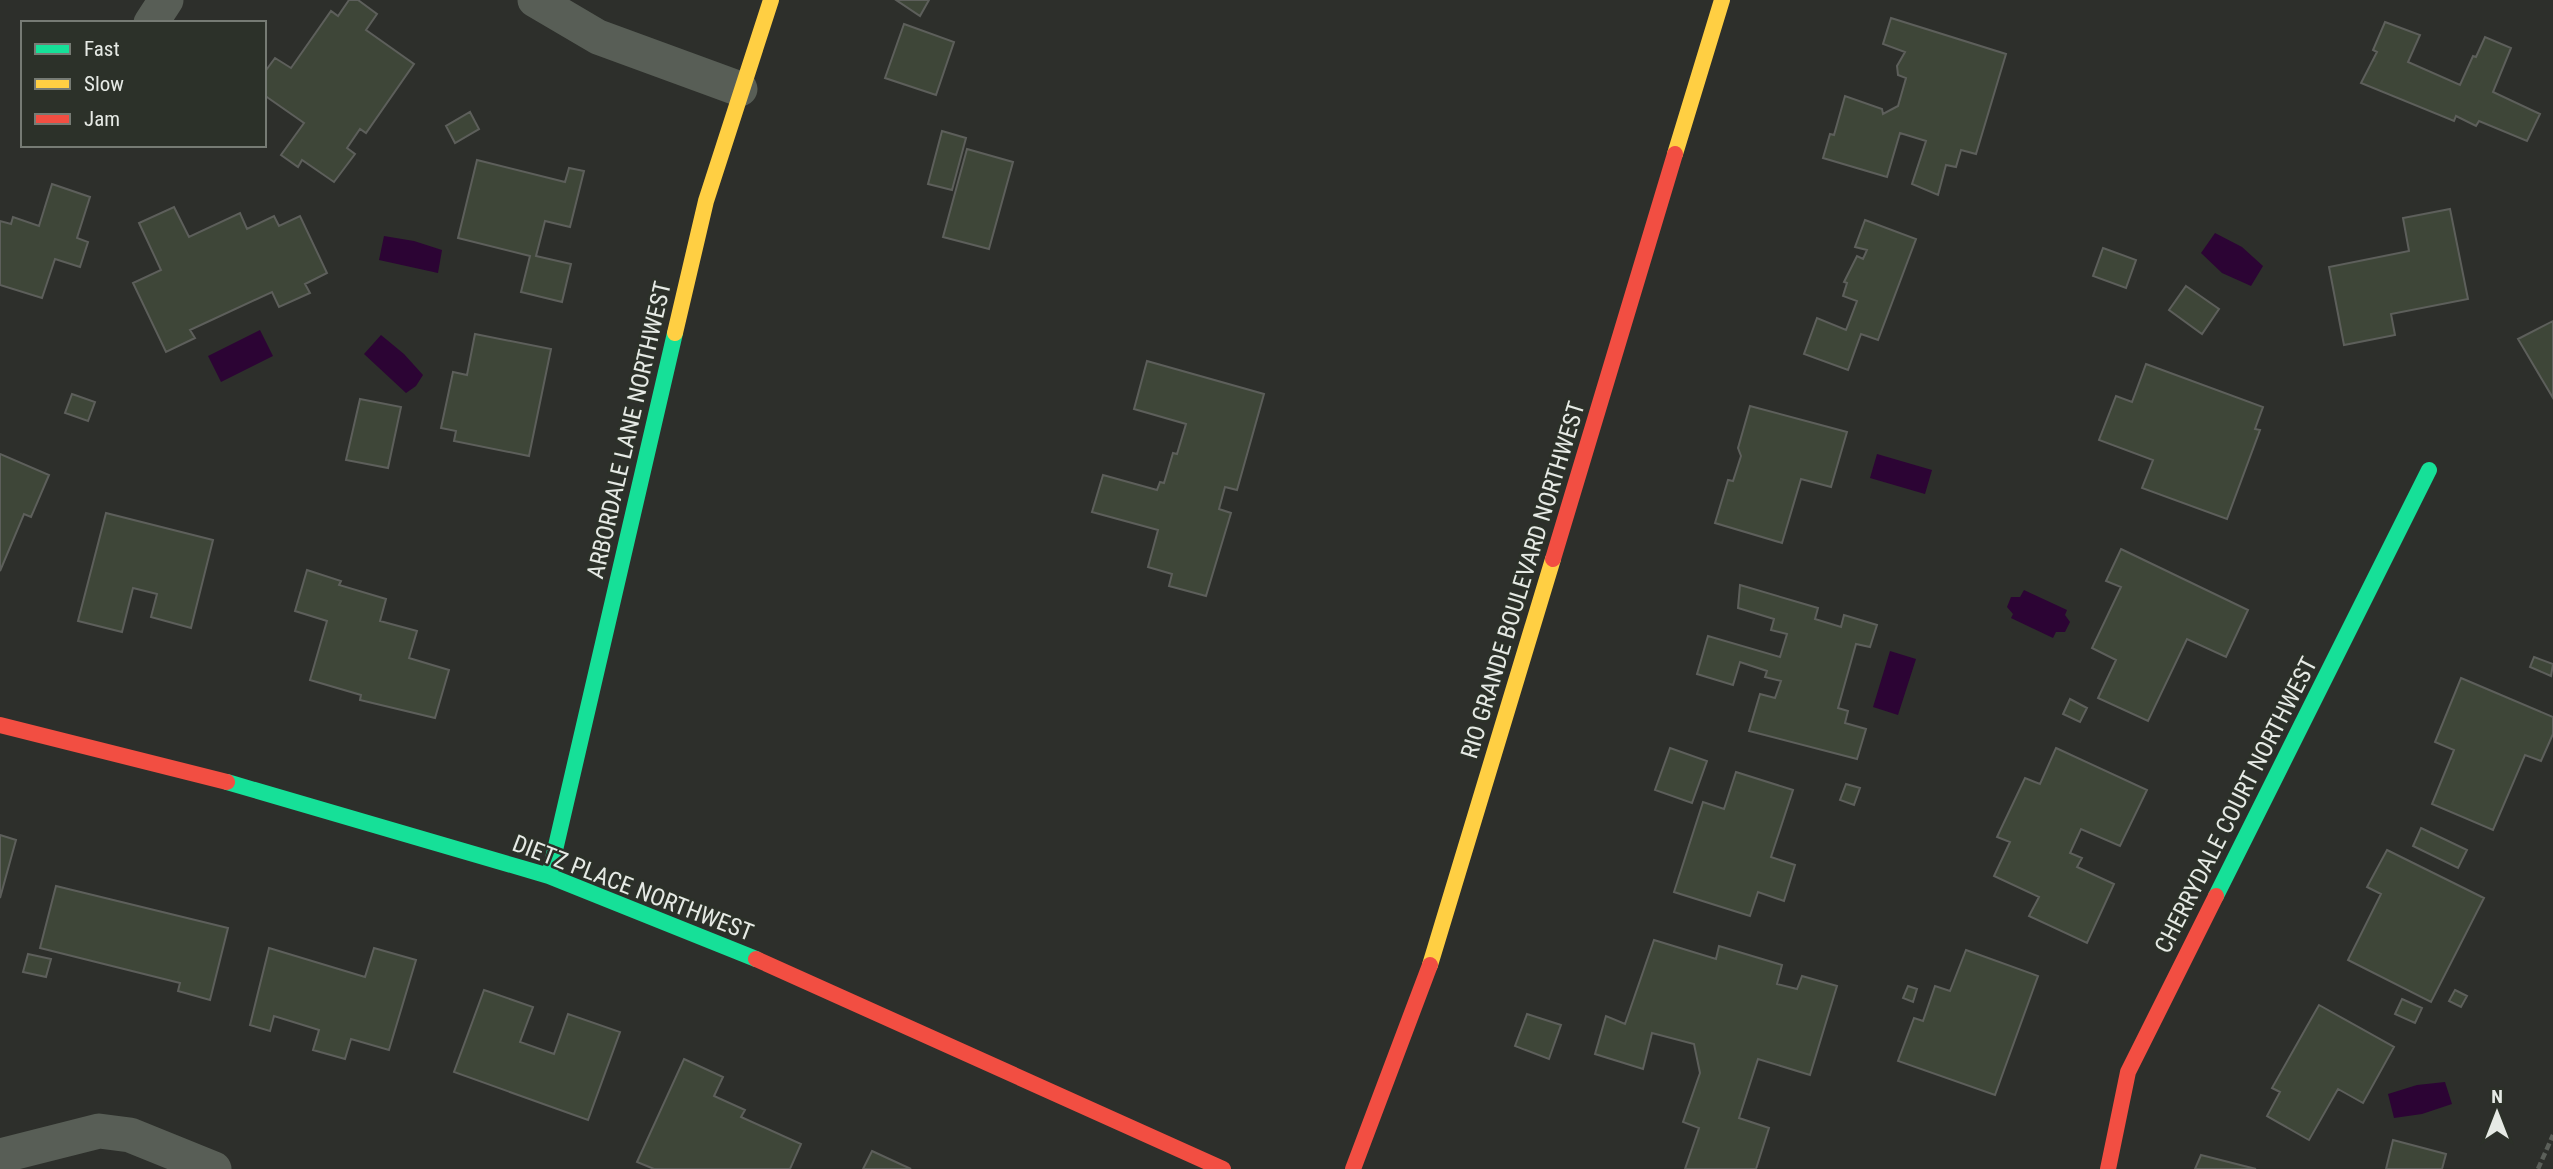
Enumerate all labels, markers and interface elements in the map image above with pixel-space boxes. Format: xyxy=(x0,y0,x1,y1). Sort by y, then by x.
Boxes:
legend xyxy=(21,21,266,147)
text: Fast xyxy=(84,37,120,61)
text: Slow xyxy=(84,72,124,96)
text: Jam xyxy=(84,107,120,131)
street label: ARBORDALE LANE NORTHWEST xyxy=(581,279,677,581)
street label: RIO GRANDE BOULEVARD NORTHWEST xyxy=(1455,398,1591,762)
street label: CHERRYDALE COURT NORTHWEST xyxy=(2149,652,2323,958)
street label: DIETZ PLACE NORTHWEST xyxy=(509,829,757,947)
north arrow xyxy=(2462,1078,2532,1148)
text: N xyxy=(2491,1085,2503,1108)

